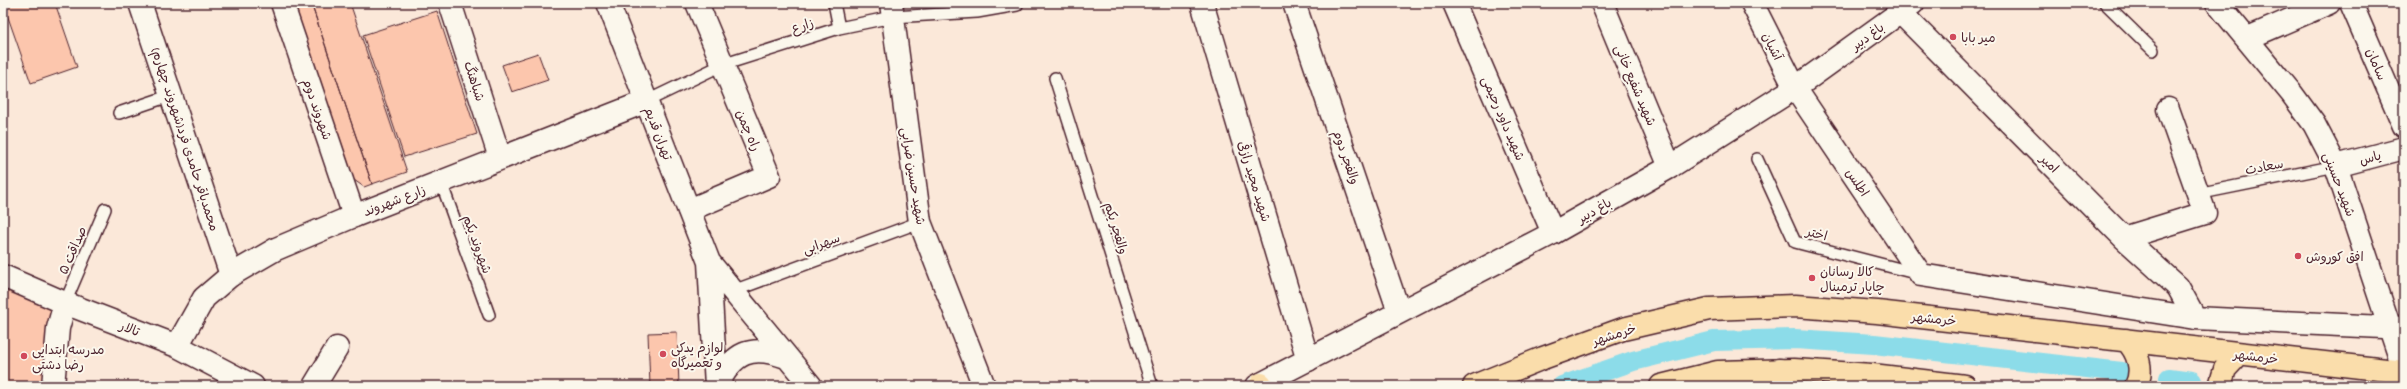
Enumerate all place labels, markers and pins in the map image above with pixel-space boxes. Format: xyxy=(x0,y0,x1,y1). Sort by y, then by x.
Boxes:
place label: میر بابا xyxy=(1961,30,1996,49)
marker: میر بابا xyxy=(1948,32,1958,42)
place label: افق کوروش xyxy=(2306,249,2364,268)
marker: افق کوروش xyxy=(2293,251,2303,261)
place label: کالا رسانان چاپار ترمینال xyxy=(1820,264,1885,298)
marker: کالا رسانان چاپار ترمینال xyxy=(1807,273,1817,283)
place label: لوازم یدکی و تعمیرگاه xyxy=(671,340,723,374)
place label: مدرسه ابتدایی رضا دشتی xyxy=(32,342,104,376)
marker: لوازم یدکی و تعمیرگاه xyxy=(658,349,668,359)
marker: مدرسه ابتدایی رضا دشتی xyxy=(19,351,29,361)

